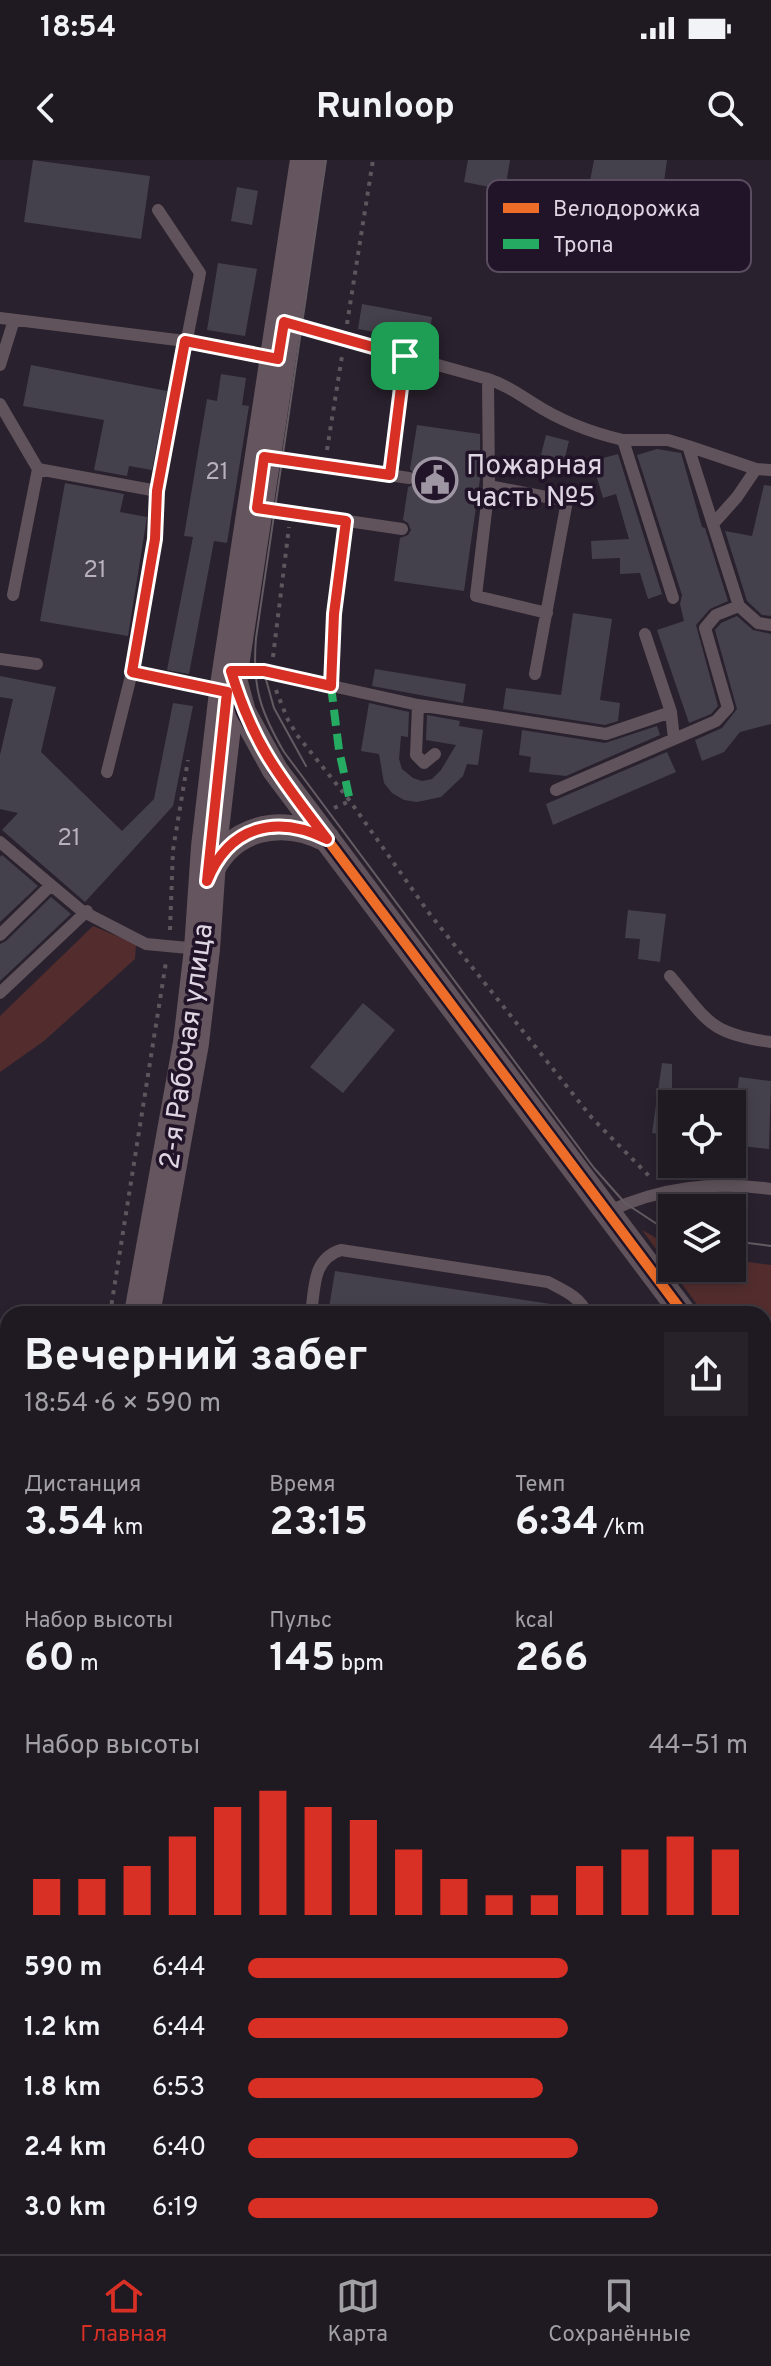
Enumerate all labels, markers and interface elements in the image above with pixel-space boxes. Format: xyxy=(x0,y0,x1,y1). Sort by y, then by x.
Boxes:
text: 18:54 xyxy=(40,10,116,47)
text: Runloop xyxy=(316,85,455,131)
icon: back xyxy=(24,86,68,130)
icon: search xyxy=(703,86,747,130)
legend xyxy=(487,180,751,272)
text: Велодорожка xyxy=(553,197,700,224)
text: Тропа xyxy=(553,233,613,260)
pin xyxy=(371,322,439,390)
icon: arrive xyxy=(383,334,427,378)
place label: Пожарная часть №5 xyxy=(466,449,603,517)
public building icon: Пожарная часть №5 xyxy=(411,456,459,504)
house number: 21 xyxy=(205,458,229,488)
house number: 21 xyxy=(83,556,107,586)
house number: 21 xyxy=(57,824,81,854)
street label: 2-я Рабочая улица xyxy=(153,921,223,1172)
map controls xyxy=(658,1090,746,1282)
button: locate xyxy=(658,1090,746,1178)
button: layers xyxy=(658,1194,746,1282)
text: Вечерний забег xyxy=(24,1330,368,1386)
button: share xyxy=(664,1332,748,1416)
text: 18:54 · 6 × 590 m xyxy=(24,1388,221,1421)
text: Дистанция xyxy=(24,1472,141,1499)
text: Время xyxy=(269,1472,335,1499)
text: Темп xyxy=(515,1472,565,1499)
text: 3.54 xyxy=(24,1499,108,1549)
text: 23:15 xyxy=(269,1499,368,1549)
text: 6:34 xyxy=(515,1499,599,1549)
text: km xyxy=(108,1515,143,1542)
text: /km xyxy=(599,1515,645,1542)
text: Набор высоты xyxy=(24,1608,173,1635)
text: Пульс xyxy=(269,1608,332,1635)
text: kcal xyxy=(515,1608,554,1635)
text: 60 xyxy=(24,1635,75,1685)
text: 145 xyxy=(269,1635,336,1685)
text: 266 xyxy=(515,1635,588,1685)
text: m xyxy=(75,1651,99,1678)
text: bpm xyxy=(336,1651,384,1678)
text: Набор высоты xyxy=(24,1730,200,1763)
text: 44–51 m xyxy=(648,1730,748,1763)
text: 590 m xyxy=(24,1952,102,1985)
text: 6:44 xyxy=(152,1952,206,1985)
text: 1.2 km xyxy=(24,2012,101,2045)
text: 6:44 xyxy=(152,2012,206,2045)
text: 1.8 km xyxy=(24,2072,101,2105)
text: 6:53 xyxy=(152,2072,205,2105)
text: 2.4 km xyxy=(24,2132,107,2165)
text: 6:40 xyxy=(152,2132,206,2165)
text: 3.0 km xyxy=(24,2192,106,2225)
text: 6:19 xyxy=(152,2192,199,2225)
tab: Главная xyxy=(80,2274,167,2349)
tab: Карта xyxy=(328,2274,388,2349)
tab: Сохранённые xyxy=(548,2274,691,2349)

